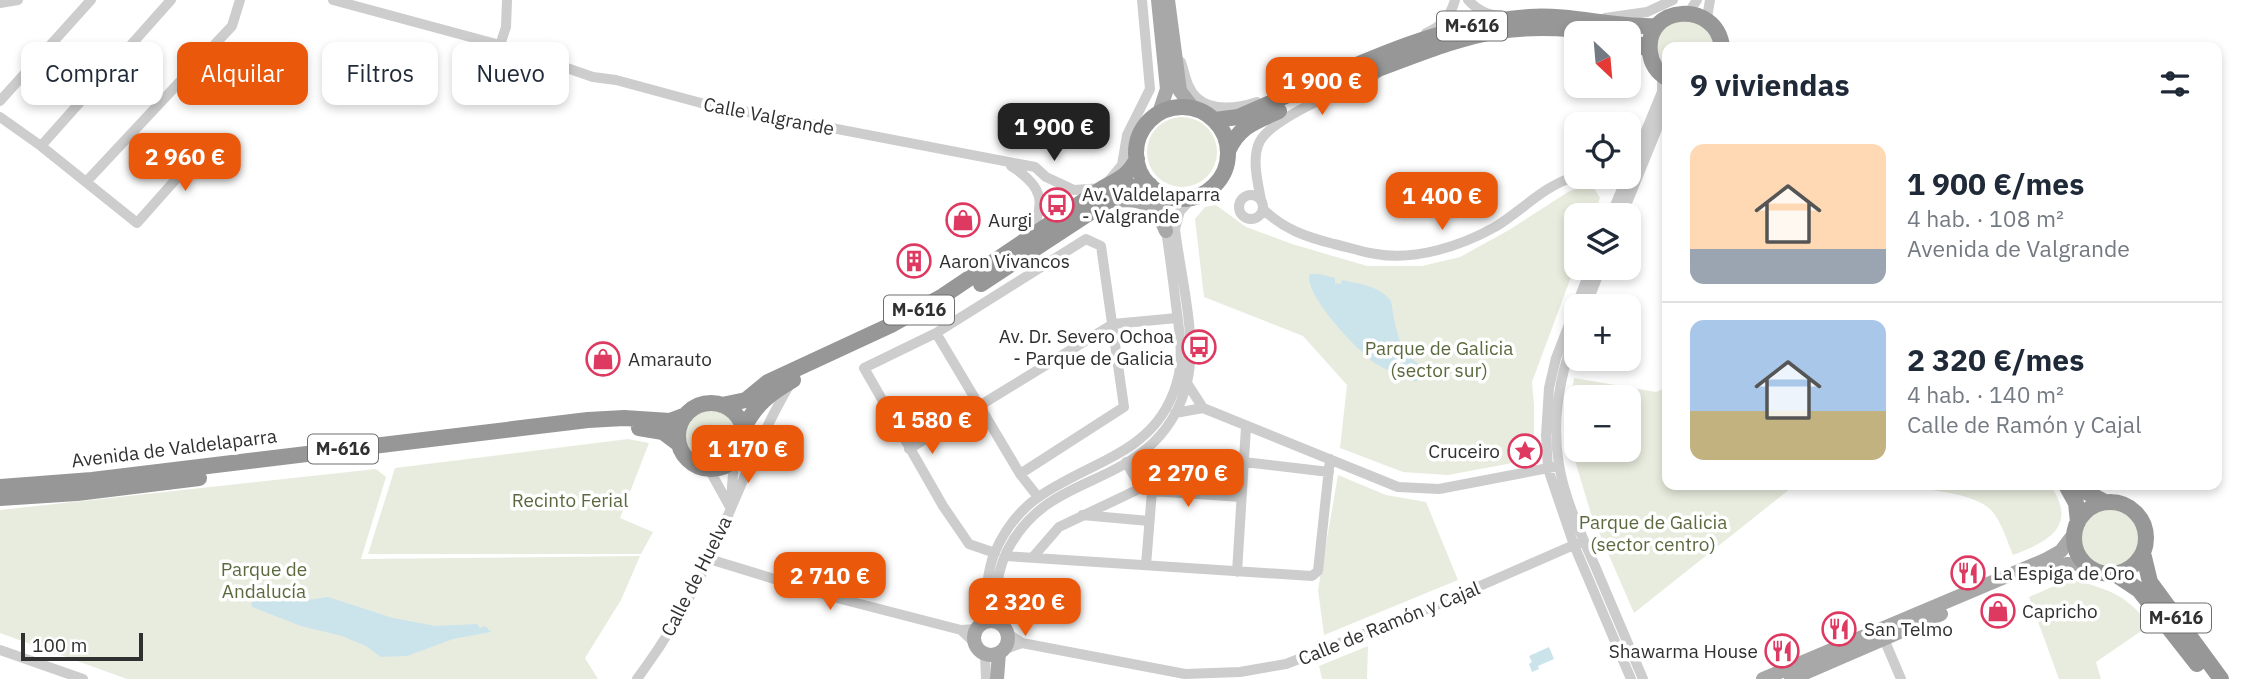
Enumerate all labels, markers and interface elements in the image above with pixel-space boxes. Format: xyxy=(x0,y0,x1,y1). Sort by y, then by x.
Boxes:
road number: M-616 xyxy=(1437,12,1507,41)
north arrow xyxy=(1564,21,1642,98)
map controls xyxy=(1564,21,1641,462)
chip: Comprar xyxy=(21,42,163,105)
chip: Alquilar xyxy=(177,42,308,105)
chip: Filtros xyxy=(322,42,438,105)
chip: Nuevo xyxy=(452,42,569,105)
pin: 1 900 € xyxy=(1257,58,1387,117)
text: 1 900 € xyxy=(1282,65,1362,95)
text: 9 viviendas xyxy=(1690,65,1850,104)
icon: filters xyxy=(2156,65,2194,103)
street label: Calle Valgrande xyxy=(702,92,836,140)
pin: 1 900 € xyxy=(989,104,1119,163)
text: 1 900 € xyxy=(1014,111,1094,141)
button: locate xyxy=(1564,112,1641,189)
pin: 2 960 € xyxy=(120,134,250,193)
text: 2 960 € xyxy=(145,141,225,171)
text: 1 900 €/mes xyxy=(1907,164,2084,203)
icon: home xyxy=(1746,172,1830,256)
pin: 1 400 € xyxy=(1377,173,1507,232)
text: 1 400 € xyxy=(1402,180,1482,210)
place label: Av. Valdelaparra - Valgrande xyxy=(1082,182,1220,228)
bus stop icon: Av. Valdelaparra - Valgrande xyxy=(1038,186,1076,224)
shop icon: Aurgi xyxy=(944,201,982,239)
button: layers xyxy=(1564,203,1641,280)
text: 4 hab. · 108 m² xyxy=(1907,203,2064,233)
place label: Aurgi xyxy=(988,208,1032,232)
text: Avenida de Valgrande xyxy=(1907,233,2130,263)
building icon: Aaron Vivancos xyxy=(895,242,933,280)
place label: Aaron Vivancos xyxy=(939,249,1070,273)
button: + xyxy=(1564,294,1641,371)
road number: M-616 xyxy=(884,296,954,324)
place label: Av. Dr. Severo Ochoa - Parque de Galicia xyxy=(999,324,1174,370)
bus stop icon: Av. Dr. Severo Ochoa - Parque de Galicia xyxy=(1180,328,1218,366)
park label: Parque de Galicia (sector sur) xyxy=(1365,336,1513,382)
shop icon: Amarauto xyxy=(584,340,622,378)
text: 2 320 €/mes xyxy=(1907,340,2084,379)
place label: Amarauto xyxy=(628,347,712,371)
icon: home xyxy=(1746,348,1830,432)
text: 4 hab. · 140 m² xyxy=(1907,379,2064,409)
button: − xyxy=(1564,385,1641,462)
pin: 1 580 € xyxy=(867,396,997,456)
text: 1 580 € xyxy=(892,404,972,434)
text: Calle de Ramón y Cajal xyxy=(1907,409,2141,439)
street label: Avenida de Valdelaparra xyxy=(70,423,278,473)
pin: 1 170 € xyxy=(683,426,813,485)
place icon: Cruceiro xyxy=(1506,432,1544,470)
text: 1 170 € xyxy=(708,433,788,463)
road number: M-616 xyxy=(308,434,378,463)
place label: Cruceiro xyxy=(1428,439,1500,463)
pin: 2 270 € xyxy=(1123,449,1253,509)
text: 2 270 € xyxy=(1148,457,1228,487)
park label: Recinto Ferial xyxy=(512,488,628,512)
park label: Parque de Galicia (sector centro) xyxy=(1579,510,1727,556)
street label: Calle de Huelva xyxy=(655,512,737,640)
pin: 2 710 € xyxy=(765,552,895,612)
restaurant icon: La Espiga de Oro xyxy=(1949,554,1987,592)
park label: Parque de Andalucía xyxy=(221,557,307,603)
text: 2 710 € xyxy=(790,560,870,590)
place label: La Espiga de Oro xyxy=(1993,561,2135,585)
street label: Calle de Ramón y Cajal xyxy=(1295,576,1483,670)
pin: 2 320 € xyxy=(960,578,1090,638)
text: 2 320 € xyxy=(985,586,1065,616)
shop icon: Capricho xyxy=(1979,592,2017,630)
place label: Capricho xyxy=(2022,599,2098,623)
road number: M-616 xyxy=(2141,604,2211,632)
restaurant icon: San Telmo xyxy=(1820,610,1858,648)
place label: San Telmo xyxy=(1864,617,1953,641)
scale bar xyxy=(21,630,144,662)
restaurant icon: Shawarma House xyxy=(1763,632,1801,670)
text: 100 m xyxy=(32,633,87,657)
place label: Shawarma House xyxy=(1609,639,1758,663)

